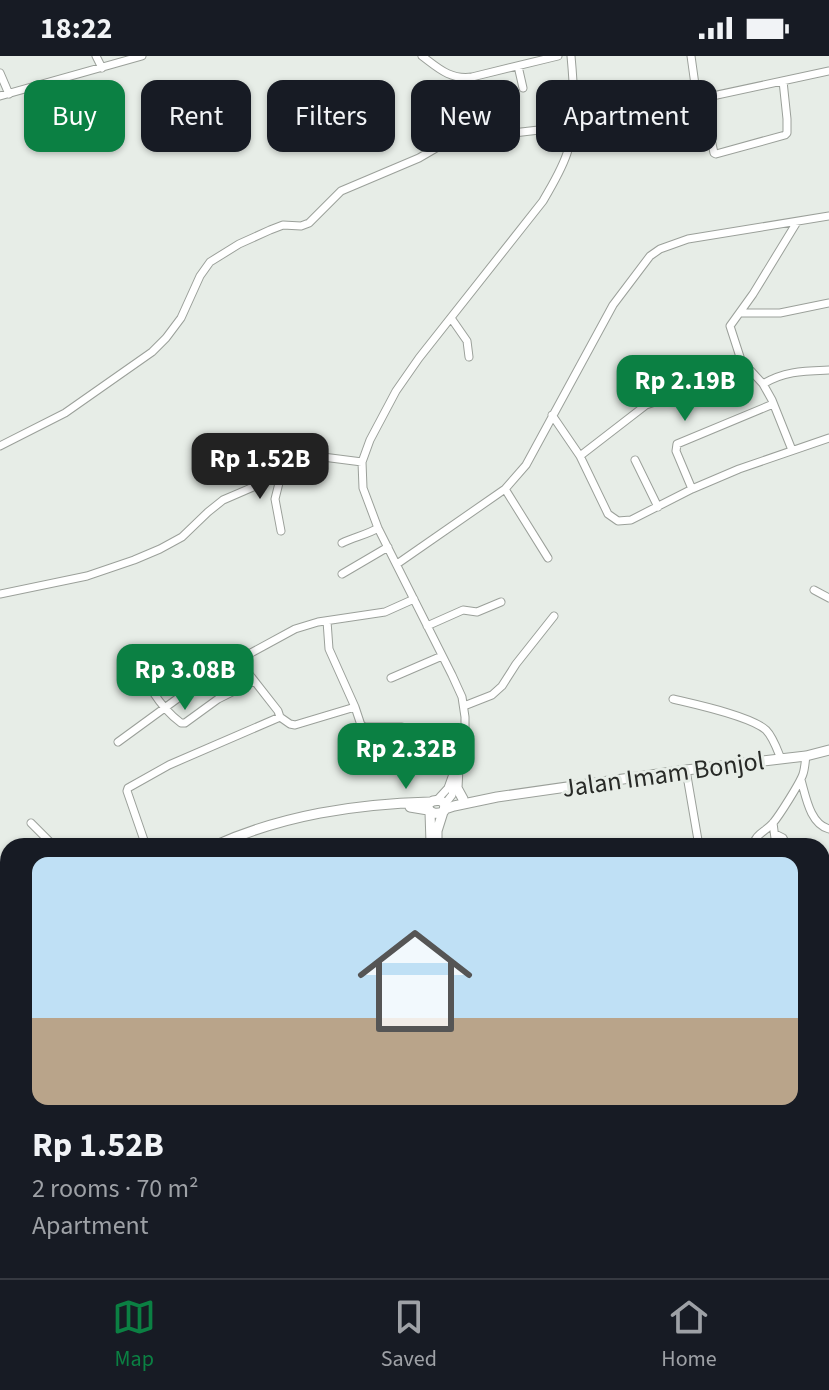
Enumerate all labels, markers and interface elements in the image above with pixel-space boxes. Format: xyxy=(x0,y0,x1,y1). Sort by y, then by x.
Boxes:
text: 18:22 xyxy=(40,7,112,50)
chip: Buy xyxy=(24,80,125,152)
chip: Rent xyxy=(141,80,251,152)
chip: Filters xyxy=(267,80,395,152)
chip: New xyxy=(411,80,520,152)
chip: Apartment xyxy=(536,80,717,152)
pin: Rp 2.19B xyxy=(602,355,768,423)
text: Rp 2.19B xyxy=(635,362,735,399)
pin: Rp 1.52B xyxy=(177,433,343,501)
text: Rp 1.52B xyxy=(210,440,310,477)
pin: Rp 3.08B xyxy=(102,644,268,712)
text: Rp 3.08B xyxy=(135,651,235,688)
pin: Rp 2.32B xyxy=(323,723,489,791)
text: Rp 2.32B xyxy=(356,730,456,767)
street label: Jalan Imam Bonjol xyxy=(560,742,767,807)
icon: home xyxy=(343,909,487,1053)
text: Rp 1.52B xyxy=(32,1121,164,1170)
text: 2 rooms · 70 m² xyxy=(32,1170,199,1207)
text: Apartment xyxy=(32,1207,149,1244)
tab: Map xyxy=(112,1295,156,1375)
tab: Saved xyxy=(381,1295,437,1375)
tab: Home xyxy=(661,1295,717,1375)

